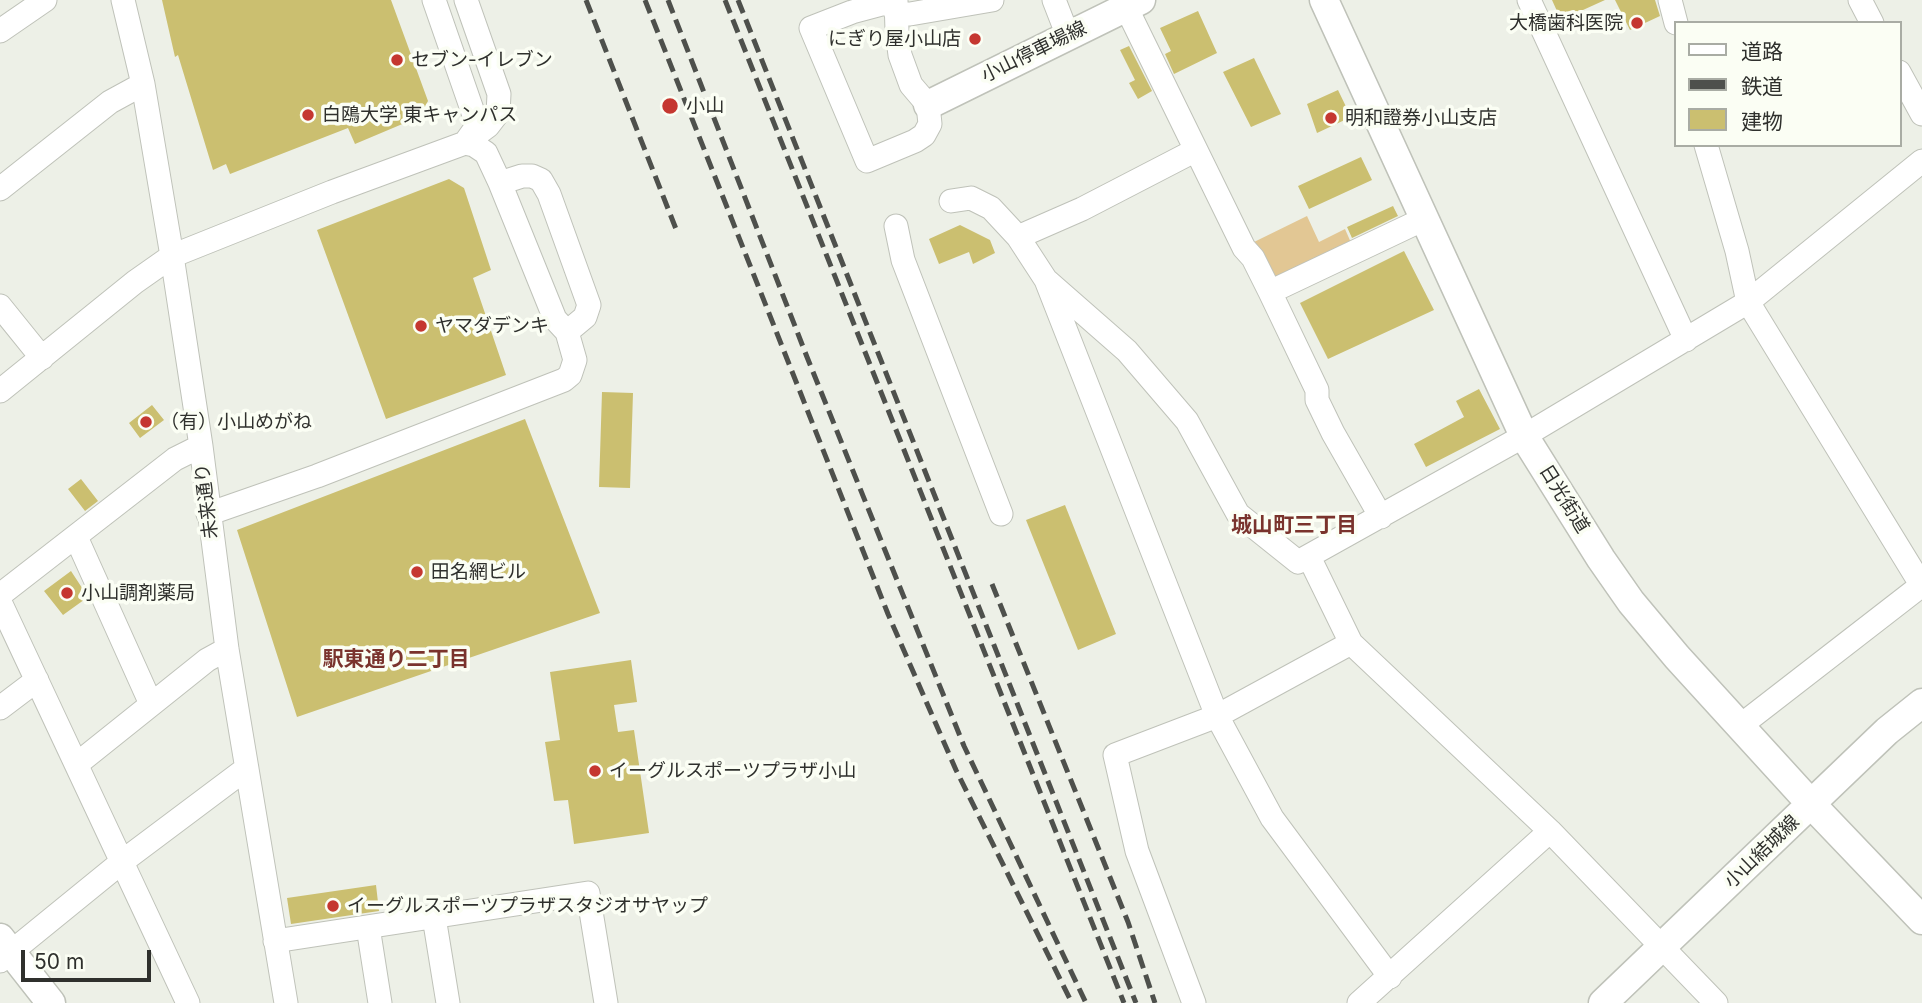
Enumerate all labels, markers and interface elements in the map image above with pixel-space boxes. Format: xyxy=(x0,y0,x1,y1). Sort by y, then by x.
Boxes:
place label: 大橋歯科医院 xyxy=(1509,12,1623,34)
marker: 大橋歯科医院 xyxy=(1629,15,1645,31)
street label: 小山停車場線 xyxy=(978,17,1090,87)
legend xyxy=(1674,21,1901,147)
place label: にぎり屋小山店 xyxy=(828,28,961,50)
marker: にぎり屋小山店 xyxy=(967,31,983,47)
text: 道路 xyxy=(1741,39,1783,64)
place label: セブン-イレブン xyxy=(411,49,553,71)
marker: セブン-イレブン xyxy=(389,52,405,68)
text: 鉄道 xyxy=(1741,74,1783,99)
place label: 小山 xyxy=(686,95,724,117)
marker: 小山 xyxy=(660,96,680,116)
place label: 白鴎大学 東キャンパス xyxy=(322,104,517,126)
marker: 白鴎大学 東キャンパス xyxy=(300,107,316,123)
place label: 明和證券小山支店 xyxy=(1345,107,1497,129)
text: 建物 xyxy=(1741,109,1783,134)
marker: 明和證券小山支店 xyxy=(1323,110,1339,126)
place label: ヤマダデンキ xyxy=(435,315,549,337)
marker: ヤマダデンキ xyxy=(413,318,429,334)
place label: （有）小山めがね xyxy=(160,411,312,433)
marker: （有）小山めがね xyxy=(138,414,154,430)
street label: 日光街道 xyxy=(1534,461,1594,537)
street label: 未来通り xyxy=(191,462,223,540)
district label: 城山町三丁目 xyxy=(1231,513,1357,539)
place label: 田名網ビル xyxy=(431,561,526,583)
marker: 田名網ビル xyxy=(409,564,425,580)
place label: 小山調剤薬局 xyxy=(81,582,195,604)
marker: 小山調剤薬局 xyxy=(59,585,75,601)
district label: 駅東通り二丁目 xyxy=(323,647,469,673)
place label: イーグルスポーツプラザ小山 xyxy=(609,760,856,782)
marker: イーグルスポーツプラザ小山 xyxy=(587,763,603,779)
street label: 小山結城線 xyxy=(1720,811,1804,893)
place label: イーグルスポーツプラザスタジオサヤップ xyxy=(347,895,708,917)
marker: イーグルスポーツプラザスタジオサヤップ xyxy=(325,898,341,914)
scale bar xyxy=(24,936,154,980)
text: 50 m xyxy=(34,949,84,974)

